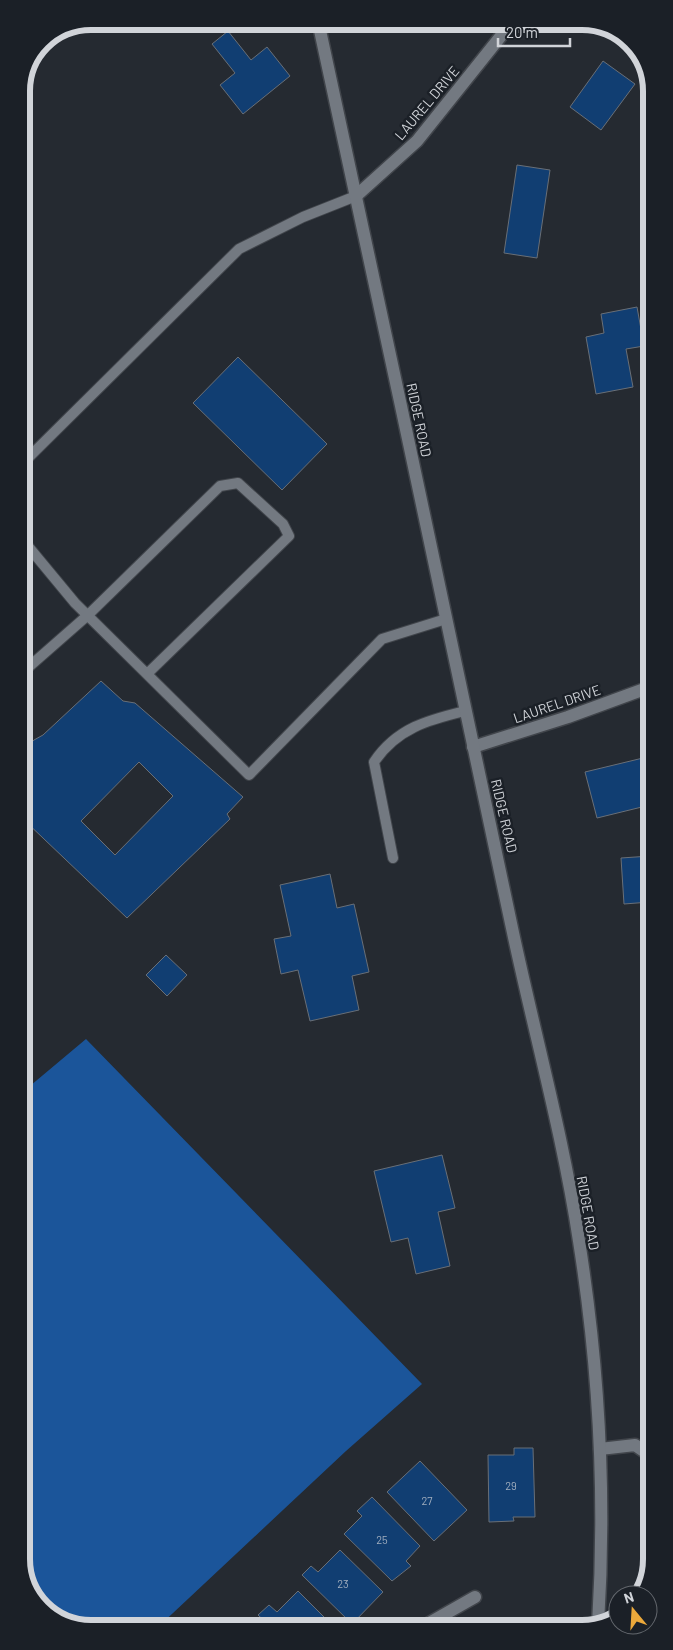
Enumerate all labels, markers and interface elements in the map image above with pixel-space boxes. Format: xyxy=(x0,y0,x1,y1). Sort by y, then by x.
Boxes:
scale bar xyxy=(498,15,570,47)
text: 20 m xyxy=(506,23,538,41)
street label: LAUREL DRIVE xyxy=(391,62,462,143)
street label: RIDGE ROAD xyxy=(403,381,436,458)
street label: LAUREL DRIVE xyxy=(511,681,603,726)
street label: RIDGE ROAD xyxy=(488,777,521,854)
street label: RIDGE ROAD xyxy=(574,1174,603,1251)
house number: 29 xyxy=(505,1479,517,1492)
house number: 27 xyxy=(421,1494,433,1507)
house number: 25 xyxy=(376,1533,388,1546)
house number: 23 xyxy=(337,1577,349,1590)
north arrow xyxy=(608,1585,658,1635)
text: N xyxy=(622,1588,636,1607)

